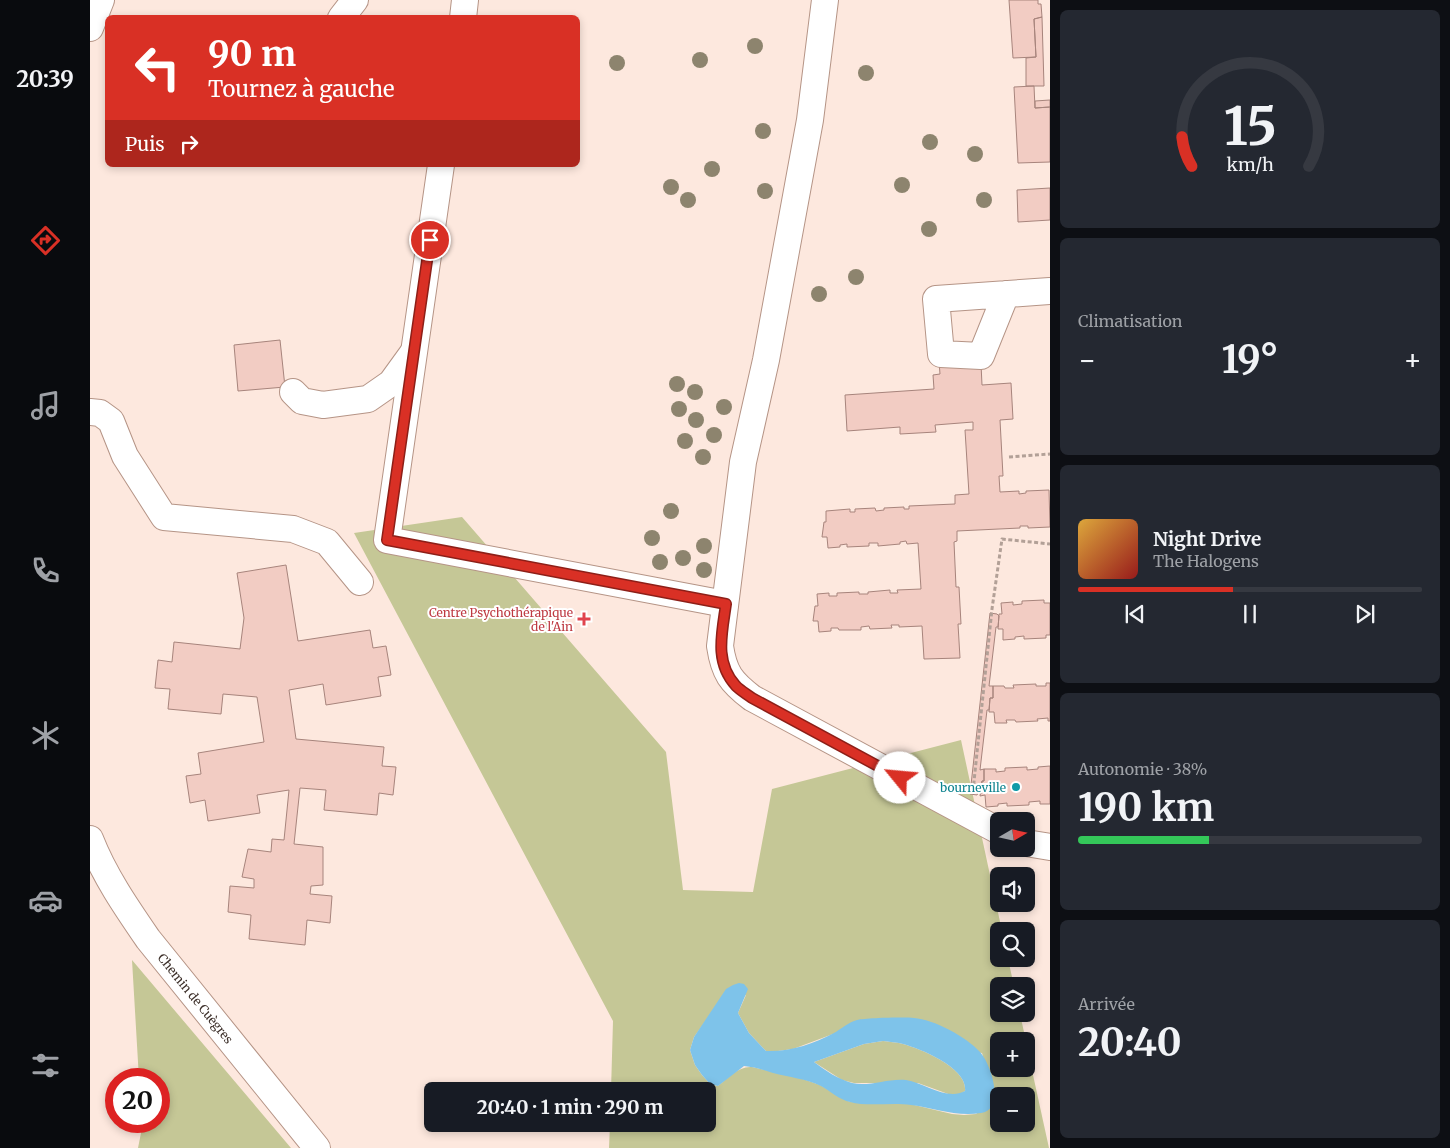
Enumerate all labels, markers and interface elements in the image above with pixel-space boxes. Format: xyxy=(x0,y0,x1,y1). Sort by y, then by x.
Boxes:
text: 90 m xyxy=(208,32,296,76)
icon: left xyxy=(125,35,190,100)
text: 20:39 xyxy=(16,65,74,93)
text: Tournez à gauche xyxy=(208,75,395,103)
text: 15 xyxy=(1223,94,1277,159)
icon: right xyxy=(175,130,203,158)
text: Puis xyxy=(125,132,165,156)
text: km/h xyxy=(1226,153,1274,176)
pin xyxy=(409,219,451,261)
icon: directions xyxy=(28,223,63,258)
icon: arrive xyxy=(416,226,444,254)
text: Climatisation xyxy=(1078,311,1182,331)
text: 19° xyxy=(1222,336,1279,383)
text: − xyxy=(1078,342,1097,378)
text: + xyxy=(1403,342,1422,378)
icon: music xyxy=(28,388,63,423)
text: Night Drive xyxy=(1153,527,1261,551)
text: The Halogens xyxy=(1153,551,1259,571)
icon: phone xyxy=(28,553,63,588)
icon: previous xyxy=(1121,600,1149,628)
icon: pause xyxy=(1236,600,1264,628)
icon: next xyxy=(1351,600,1379,628)
place label: Centre Psychothérapique de l'Ain xyxy=(429,605,573,634)
marker: Centre Psychothérapique de l'Ain xyxy=(577,612,591,626)
icon: climate xyxy=(28,718,63,753)
position arrow xyxy=(873,751,925,803)
text: Autonomie · 38% xyxy=(1078,759,1207,779)
place label: bourneville xyxy=(939,780,1006,795)
marker: bourneville xyxy=(1010,781,1022,793)
text: 190 km xyxy=(1078,784,1214,831)
north arrow xyxy=(990,812,1035,858)
map controls xyxy=(990,812,1035,1132)
button: sound xyxy=(990,867,1035,912)
icon: car xyxy=(28,883,63,918)
button: search xyxy=(990,922,1035,967)
street label: Chemin de Cuègres xyxy=(155,950,237,1046)
button: layers xyxy=(990,977,1035,1022)
text: Arrivée xyxy=(1078,994,1135,1014)
text: 20:40 xyxy=(1078,1019,1182,1066)
button: + xyxy=(990,1032,1035,1077)
icon: filters xyxy=(28,1048,63,1083)
speed limit sign: 20 xyxy=(105,1068,170,1133)
button: − xyxy=(990,1087,1035,1132)
text: 20:40 · 1 min · 290 m xyxy=(477,1095,663,1119)

